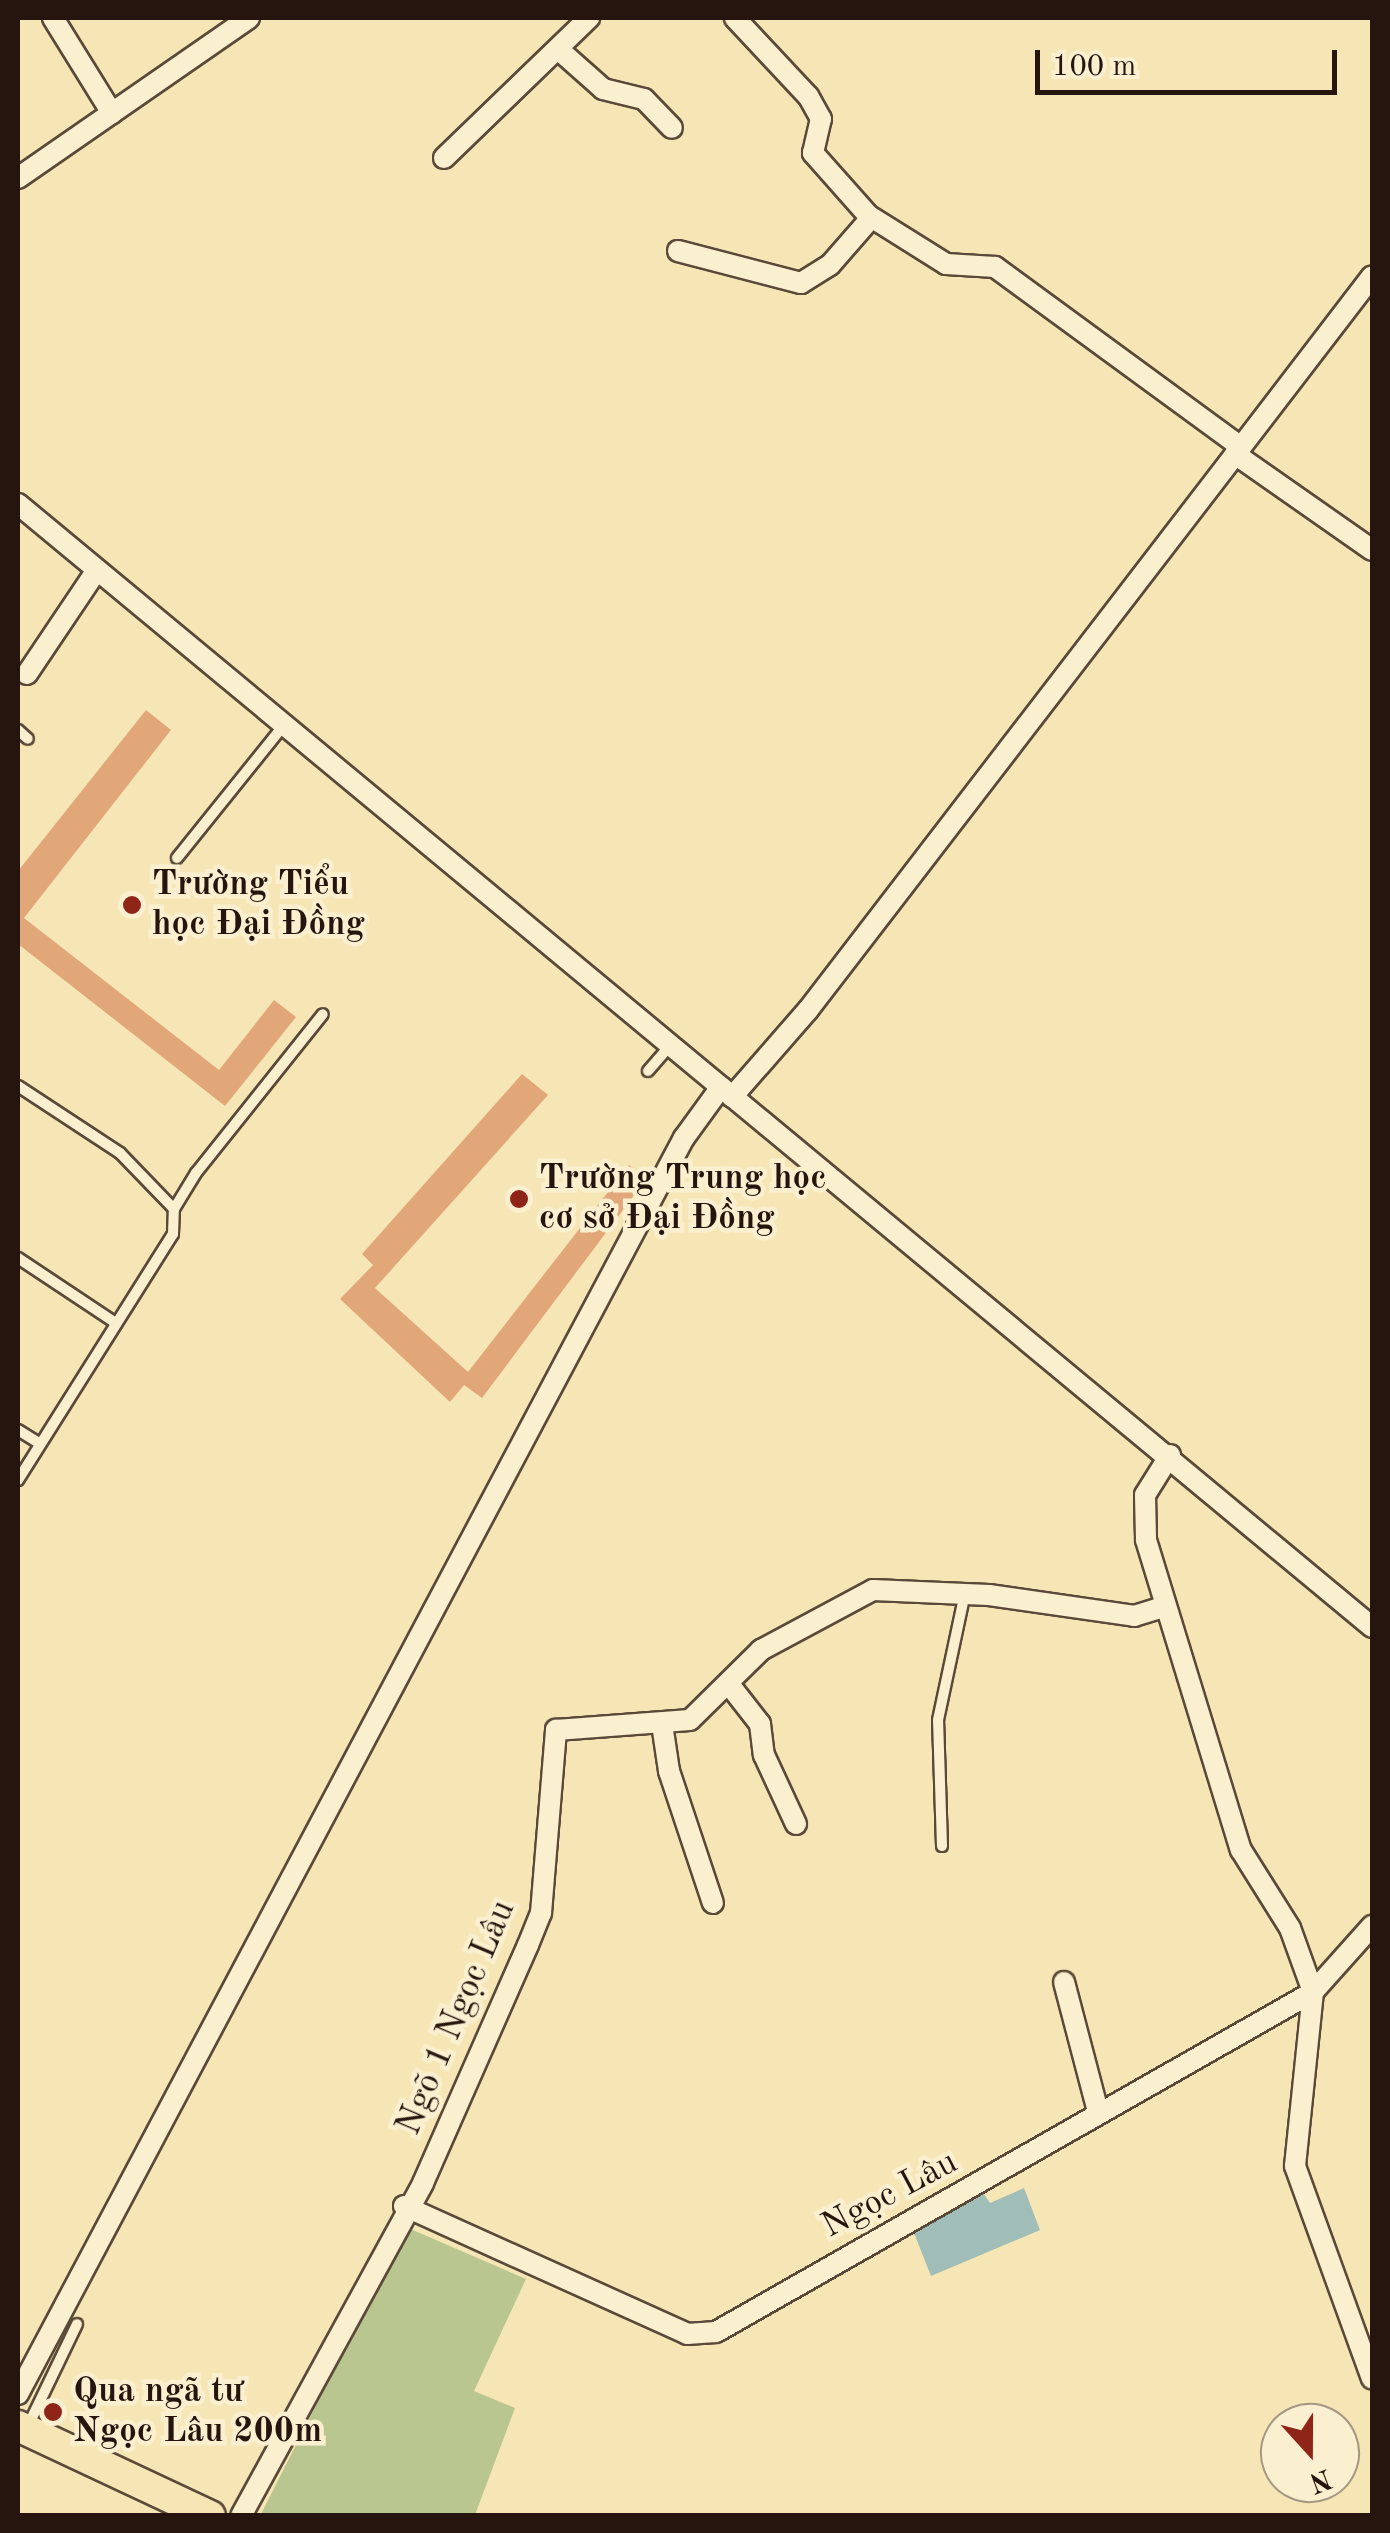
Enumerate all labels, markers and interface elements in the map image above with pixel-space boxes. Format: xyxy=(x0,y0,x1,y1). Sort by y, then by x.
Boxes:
scale bar xyxy=(1040,30,1342,92)
text: 100 m xyxy=(1052,52,1136,82)
place label: Trường Tiểu học Đại Đồng xyxy=(152,864,365,946)
marker: Trường Tiểu học Đại Đồng xyxy=(121,894,143,916)
place label: Trường Trung học cơ sở Đại Đồng xyxy=(539,1158,827,1240)
marker: Trường Trung học cơ sở Đại Đồng xyxy=(508,1188,530,1210)
street label: Ngõ 1 Ngọc Lâu xyxy=(389,1894,525,2142)
street label: Ngọc Lâu xyxy=(815,2142,965,2248)
place label: Qua ngã tư Ngọc Lâu 200m xyxy=(73,2371,322,2453)
marker: Qua ngã tư Ngọc Lâu 200m xyxy=(42,2401,64,2423)
north arrow xyxy=(1260,2403,1360,2503)
text: N xyxy=(1305,2462,1335,2496)

